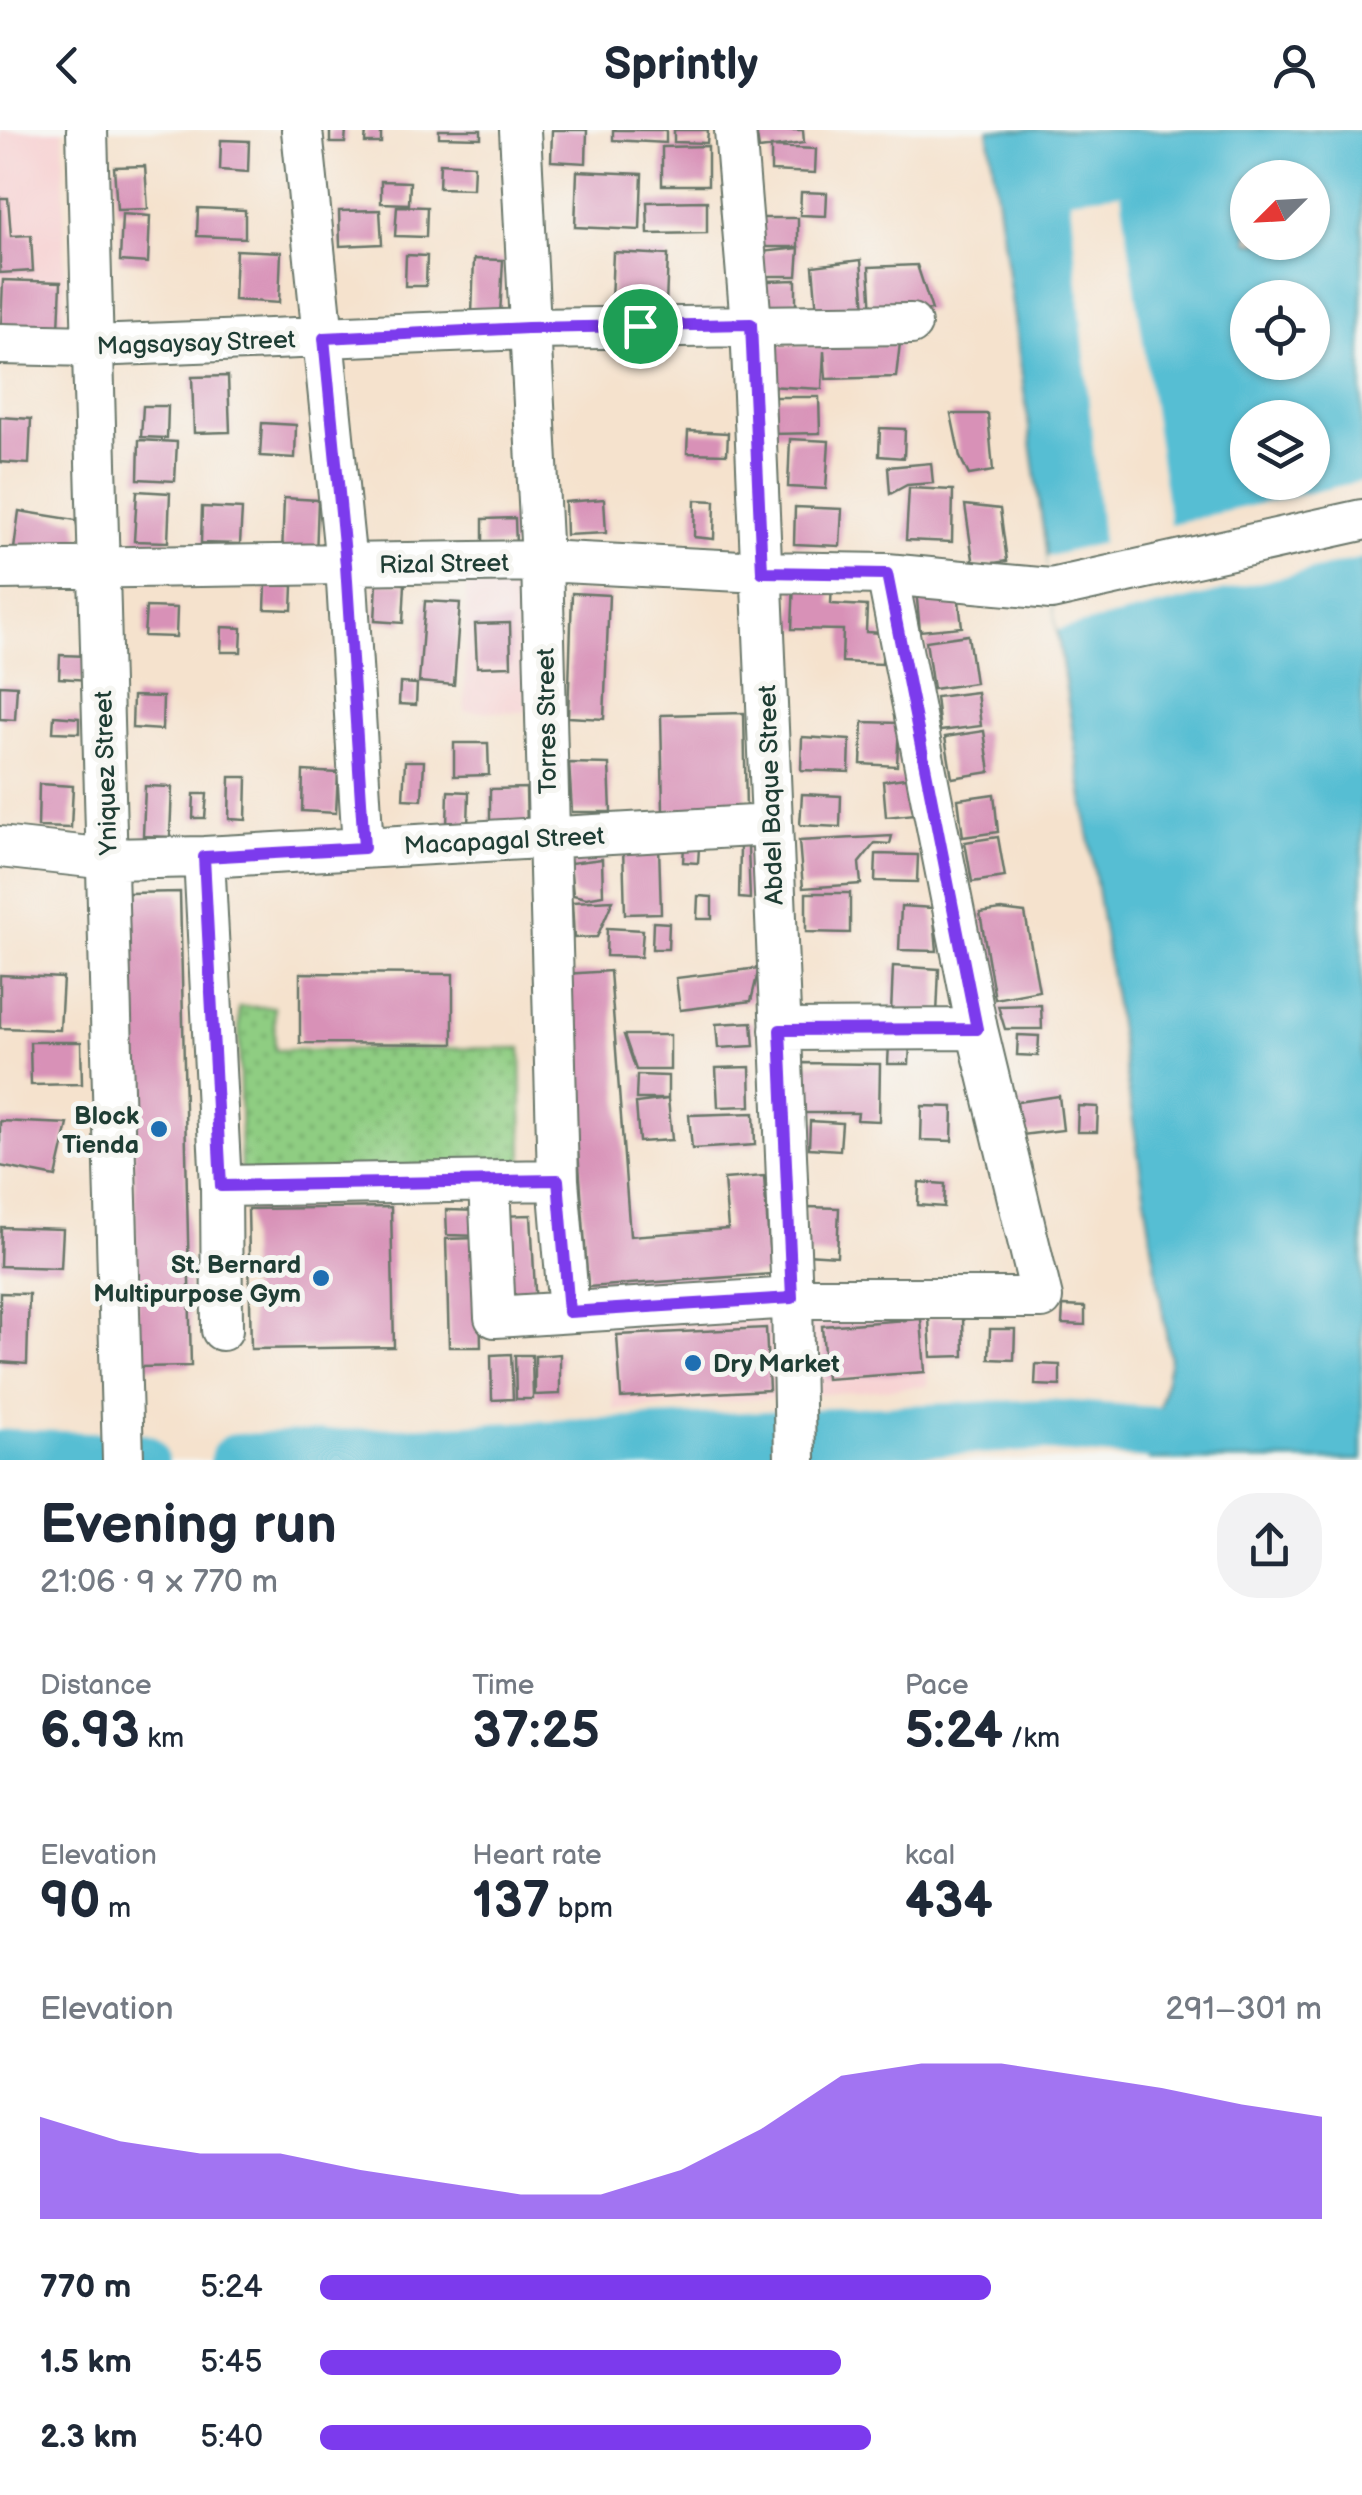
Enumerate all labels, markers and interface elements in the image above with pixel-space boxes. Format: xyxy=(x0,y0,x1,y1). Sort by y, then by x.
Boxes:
icon: back xyxy=(40,38,95,93)
text: Sprintly xyxy=(604,38,758,93)
icon: person xyxy=(1267,38,1322,93)
north arrow xyxy=(1230,160,1330,260)
map controls xyxy=(1230,160,1330,500)
button: locate xyxy=(1230,280,1330,380)
pin xyxy=(598,284,683,369)
icon: arrive xyxy=(613,299,668,354)
street label: Magsaysay Street xyxy=(96,325,296,362)
button: layers xyxy=(1230,400,1330,500)
street label: Rizal Street xyxy=(379,548,510,581)
street label: Torres Street xyxy=(531,647,564,794)
street label: Abdel Baque Street xyxy=(752,684,791,906)
street label: Yniquez Street xyxy=(88,690,125,857)
street label: Macapagal Street xyxy=(403,821,606,862)
place label: Block Tienda xyxy=(62,1101,139,1161)
marker: Block Tienda xyxy=(148,1118,170,1140)
place label: St. Bernard Multipurpose Gym xyxy=(93,1250,301,1310)
marker: St. Bernard Multipurpose Gym xyxy=(310,1267,332,1289)
place label: Dry Market xyxy=(713,1349,840,1380)
marker: Dry Market xyxy=(682,1352,704,1374)
text: Evening run xyxy=(40,1492,337,1559)
button: share xyxy=(1217,1493,1322,1598)
text: 21:06 · 9 × 770 m xyxy=(40,1563,278,1602)
text: Distance xyxy=(40,1669,152,1702)
text: Time xyxy=(472,1669,534,1702)
text: Pace xyxy=(905,1669,969,1702)
text: 6.93 xyxy=(40,1702,140,1762)
text: 37:25 xyxy=(472,1702,600,1762)
text: 5:24 xyxy=(905,1702,1003,1762)
text: km xyxy=(140,1722,184,1755)
text: /km xyxy=(1003,1722,1060,1755)
text: Elevation xyxy=(40,1839,157,1872)
text: Heart rate xyxy=(472,1839,602,1872)
text: kcal xyxy=(905,1839,955,1872)
text: 90 xyxy=(40,1872,100,1932)
text: 137 xyxy=(472,1872,550,1932)
text: 434 xyxy=(905,1872,993,1932)
text: m xyxy=(100,1892,131,1925)
text: bpm xyxy=(550,1892,613,1925)
text: Elevation xyxy=(40,1990,173,2029)
text: 291–301 m xyxy=(1165,1990,1322,2029)
text: 770 m xyxy=(40,2268,131,2307)
text: 5:24 xyxy=(200,2268,263,2307)
text: 1.5 km xyxy=(40,2343,132,2382)
text: 5:45 xyxy=(200,2343,263,2382)
text: 2.3 km xyxy=(40,2418,138,2457)
text: 5:40 xyxy=(200,2418,263,2457)

